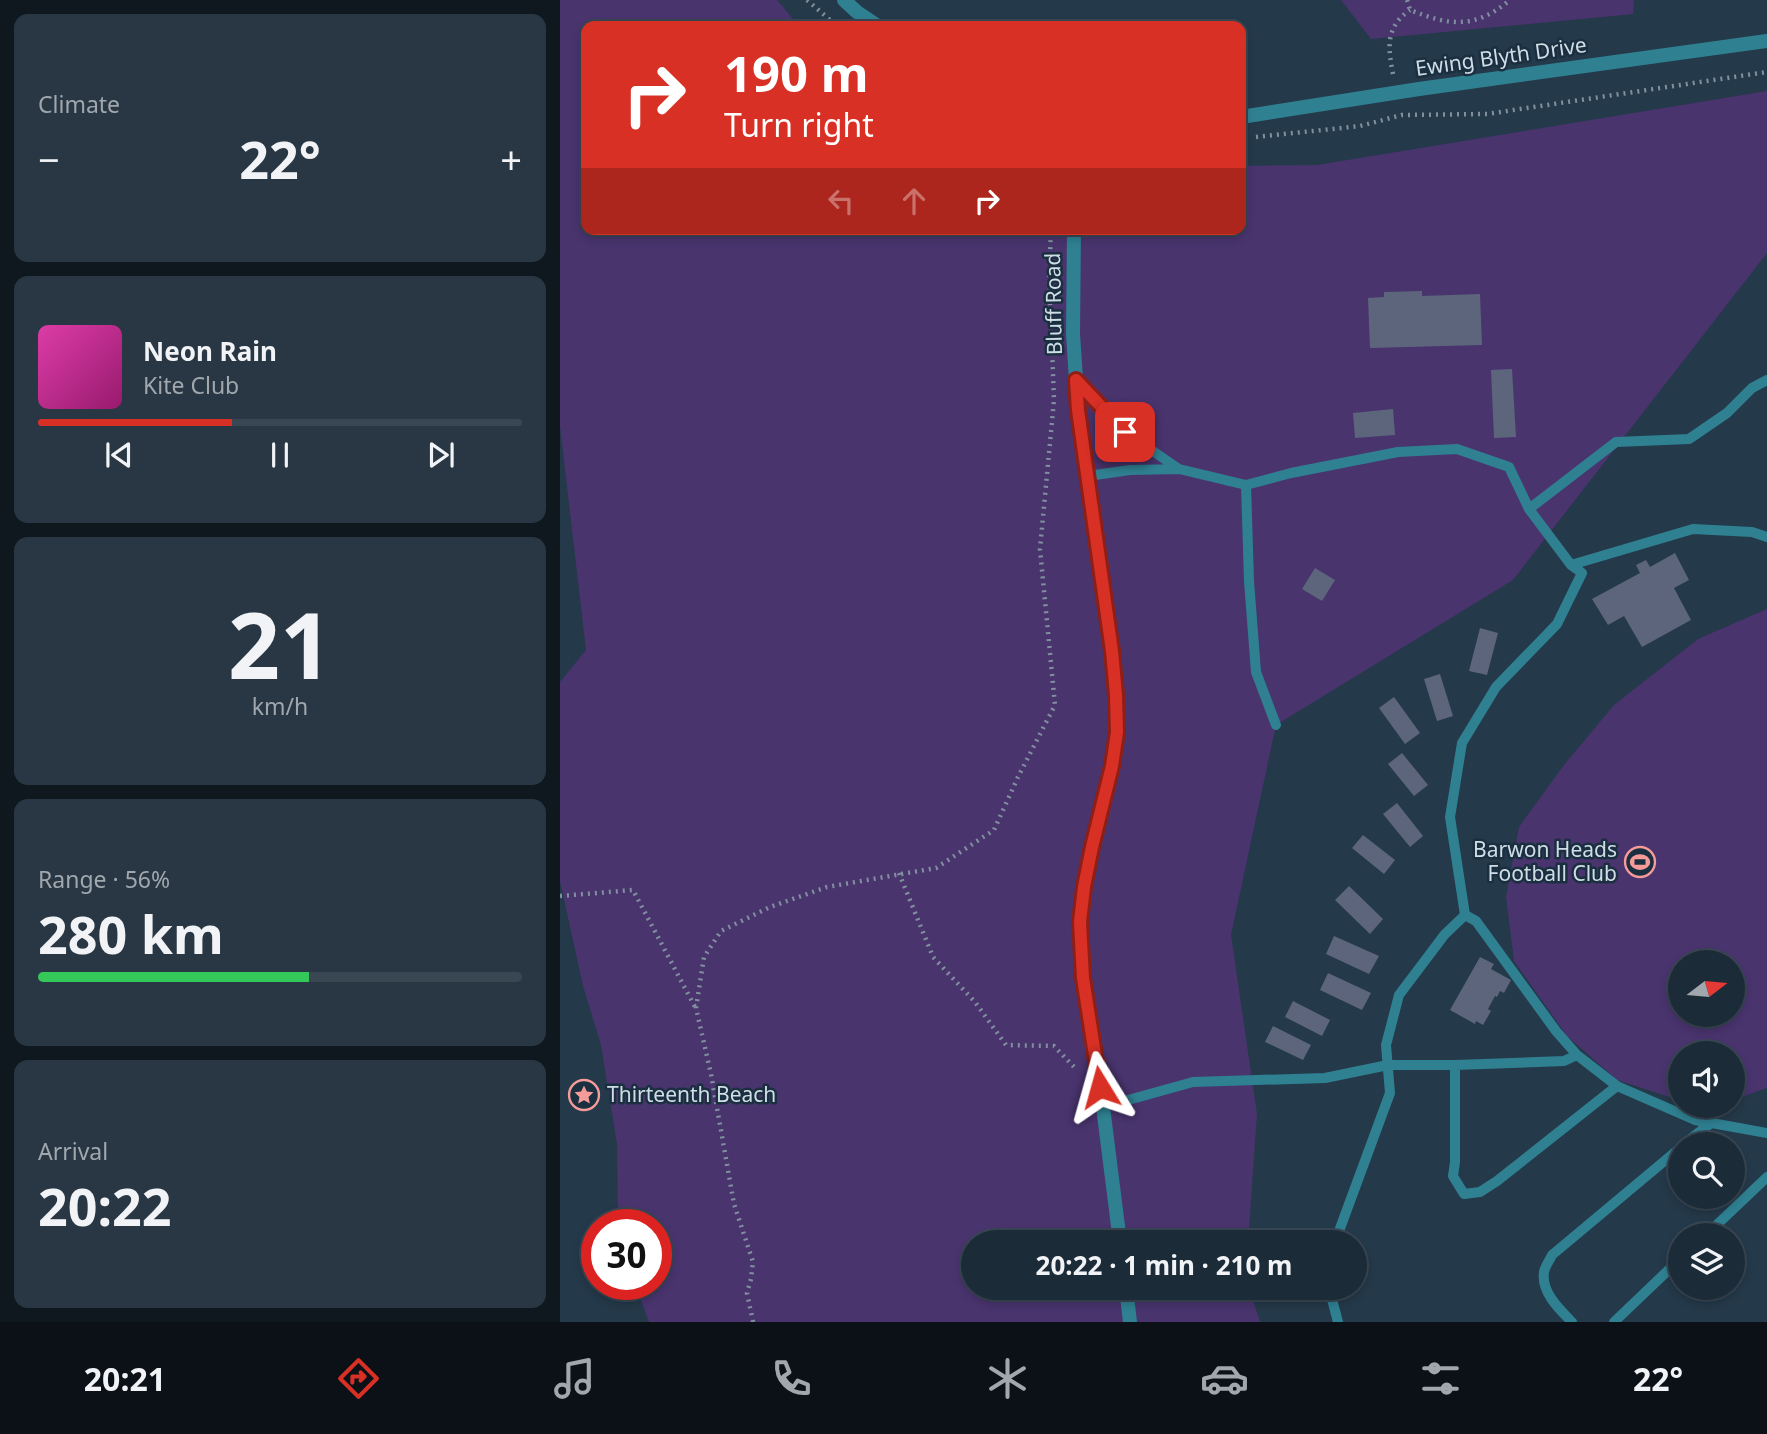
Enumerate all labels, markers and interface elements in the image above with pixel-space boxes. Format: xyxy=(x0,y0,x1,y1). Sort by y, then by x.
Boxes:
street label: Ewing Blyth Drive xyxy=(1413,30,1588,82)
text: 190 m xyxy=(724,40,869,106)
icon: right xyxy=(609,49,700,140)
text: Climate xyxy=(38,88,120,120)
text: Turn right xyxy=(724,103,874,146)
text: 22° xyxy=(239,123,321,194)
text: − xyxy=(38,133,60,185)
text: + xyxy=(500,133,522,185)
icon: left xyxy=(822,182,860,220)
icon: ahead xyxy=(895,182,933,220)
icon: right xyxy=(968,182,1006,220)
street label: Bluff Road xyxy=(1038,253,1068,355)
text: Neon Rain xyxy=(143,333,277,369)
text: Kite Club xyxy=(143,369,239,401)
pin xyxy=(1095,402,1155,462)
icon: arrive xyxy=(1106,413,1144,451)
icon: previous xyxy=(100,436,138,474)
icon: pause xyxy=(261,436,299,474)
icon: next xyxy=(422,436,460,474)
text: 21 xyxy=(228,582,332,706)
text: km/h xyxy=(252,690,308,722)
place label: Barwon Heads Football Club xyxy=(1473,835,1617,887)
sports icon: Barwon Heads Football Club xyxy=(1623,845,1657,879)
text: Range · 56% xyxy=(38,863,170,895)
text: 280 km xyxy=(38,898,224,969)
north arrow xyxy=(1668,950,1745,1027)
map controls xyxy=(1668,950,1745,1300)
button: sound xyxy=(1668,1041,1745,1118)
position arrow xyxy=(1063,1050,1137,1124)
place icon: Thirteenth Beach xyxy=(567,1078,601,1112)
place label: Thirteenth Beach xyxy=(607,1080,776,1108)
button: search xyxy=(1668,1132,1745,1209)
text: Arrival xyxy=(38,1135,108,1167)
text: 20:22 xyxy=(38,1170,172,1241)
speed limit sign: 30 xyxy=(581,1209,672,1300)
button: layers xyxy=(1668,1223,1745,1300)
text: 20:22 · 1 min · 210 m xyxy=(1036,1247,1292,1283)
icon: directions xyxy=(334,1354,383,1403)
icon: music xyxy=(550,1354,599,1403)
icon: phone xyxy=(767,1354,816,1403)
icon: climate xyxy=(983,1354,1032,1403)
icon: car xyxy=(1200,1354,1249,1403)
icon: filters xyxy=(1416,1354,1465,1403)
text: 20:21 xyxy=(84,1357,166,1400)
text: 22° xyxy=(1633,1357,1683,1400)

